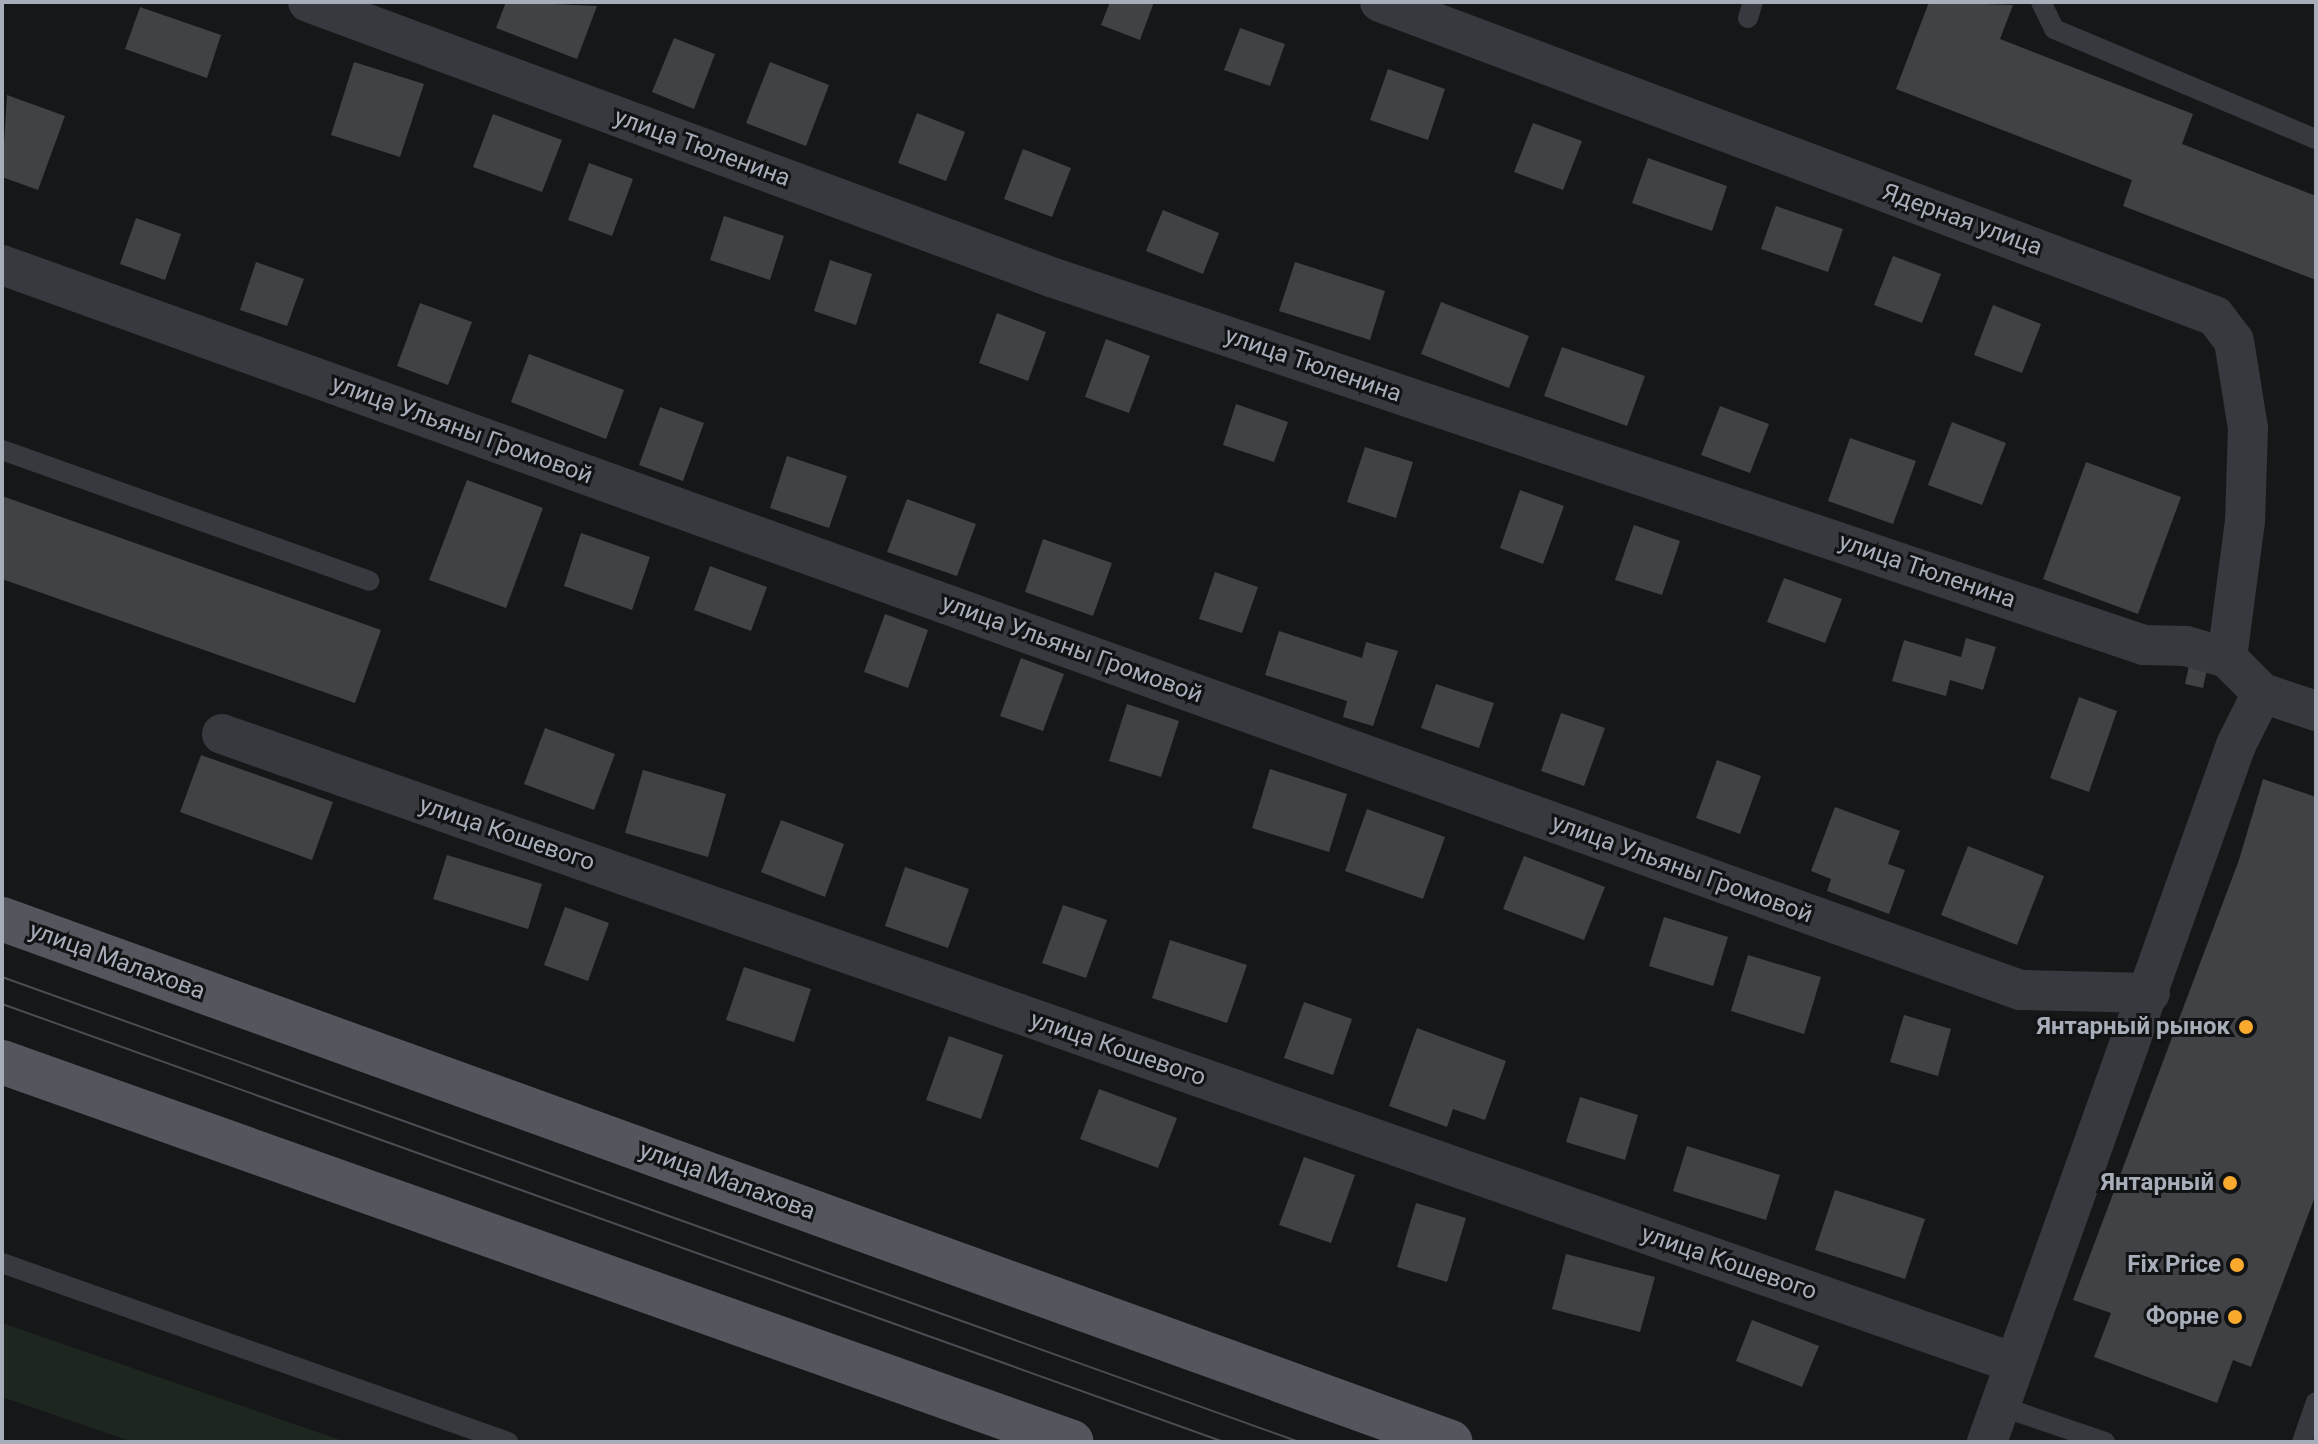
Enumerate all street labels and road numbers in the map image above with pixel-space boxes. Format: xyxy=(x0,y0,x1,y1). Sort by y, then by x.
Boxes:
street label: улица Тюленина xyxy=(610,103,794,193)
street label: Ядерная улица xyxy=(1878,178,2046,262)
street label: улица Тюленина xyxy=(1221,321,1405,409)
street label: улица Ульяны Громовой xyxy=(328,369,596,491)
street label: улица Тюленина xyxy=(1835,527,2019,615)
street label: улица Ульяны Громовой xyxy=(938,588,1206,710)
street label: улица Кошевого xyxy=(415,790,599,878)
street label: улица Ульяны Громовой xyxy=(1548,808,1816,930)
street label: улица Малахова xyxy=(25,916,209,1006)
street label: улица Кошевого xyxy=(1026,1005,1210,1093)
street label: улица Малахова xyxy=(635,1136,819,1226)
street label: улица Кошевого xyxy=(1637,1219,1821,1307)

